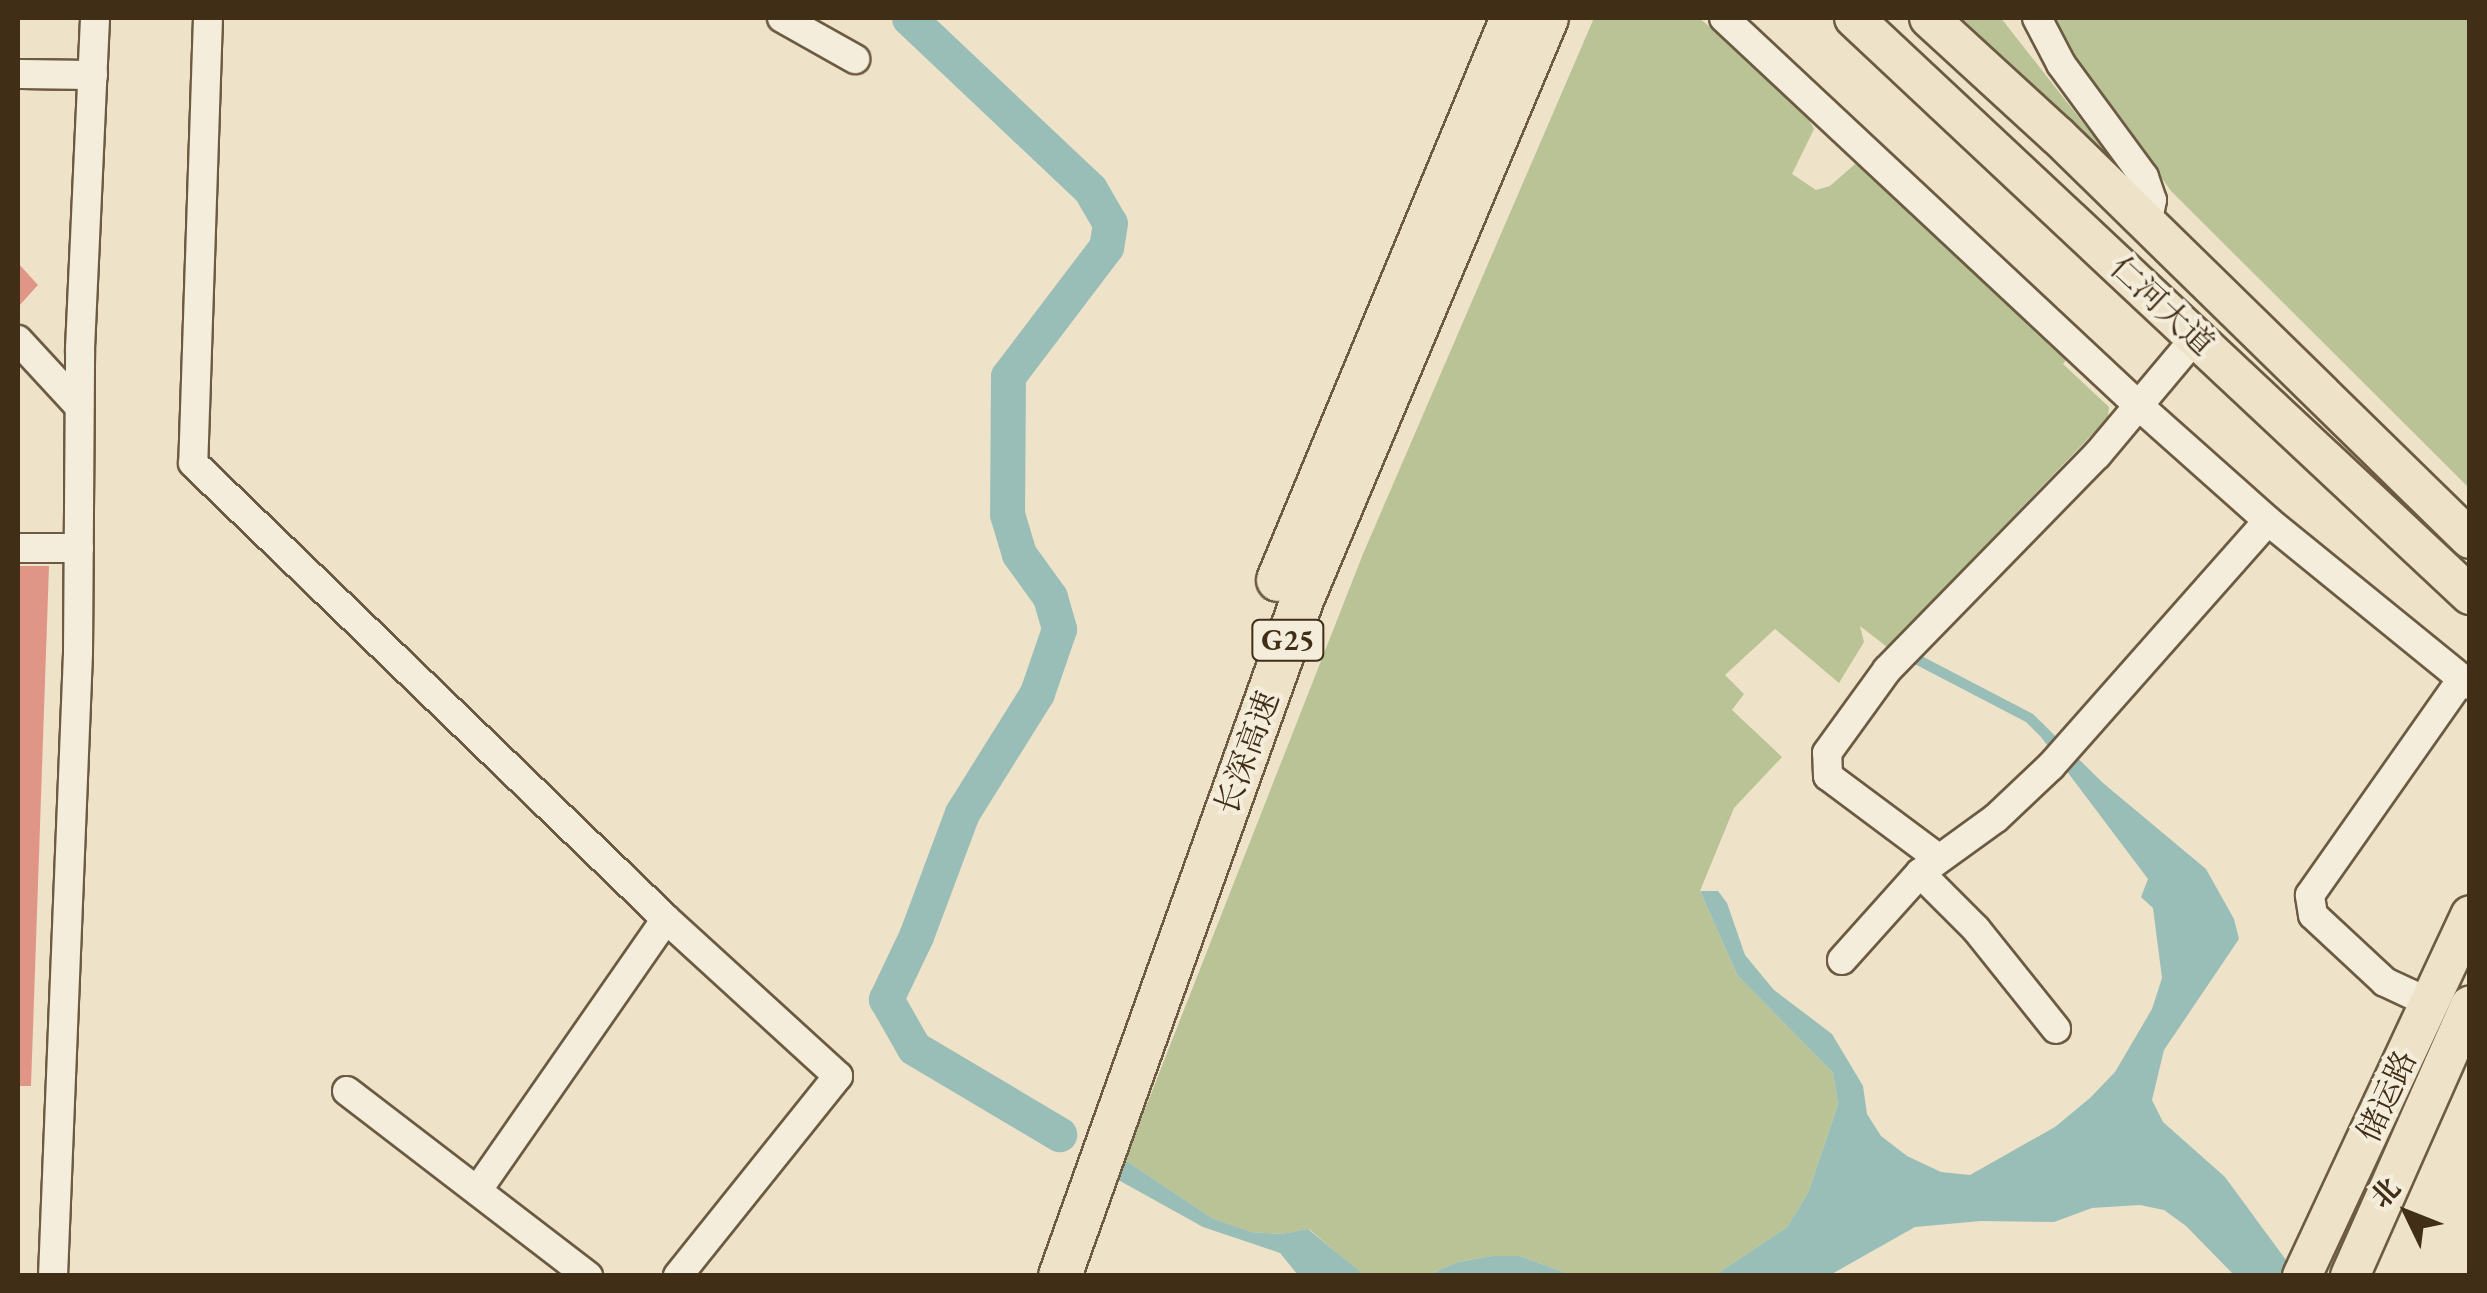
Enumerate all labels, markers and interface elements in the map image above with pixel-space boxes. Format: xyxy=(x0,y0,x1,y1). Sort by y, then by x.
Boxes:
street label: 仁河大道 xyxy=(2102,248,2222,364)
road number: G25 xyxy=(1250,615,1326,665)
street label: 长深高速 xyxy=(1207,686,1287,820)
street label: 储运路 xyxy=(2349,1044,2425,1148)
north arrow xyxy=(2357,1163,2457,1263)
text: 北 xyxy=(2362,1170,2408,1215)

